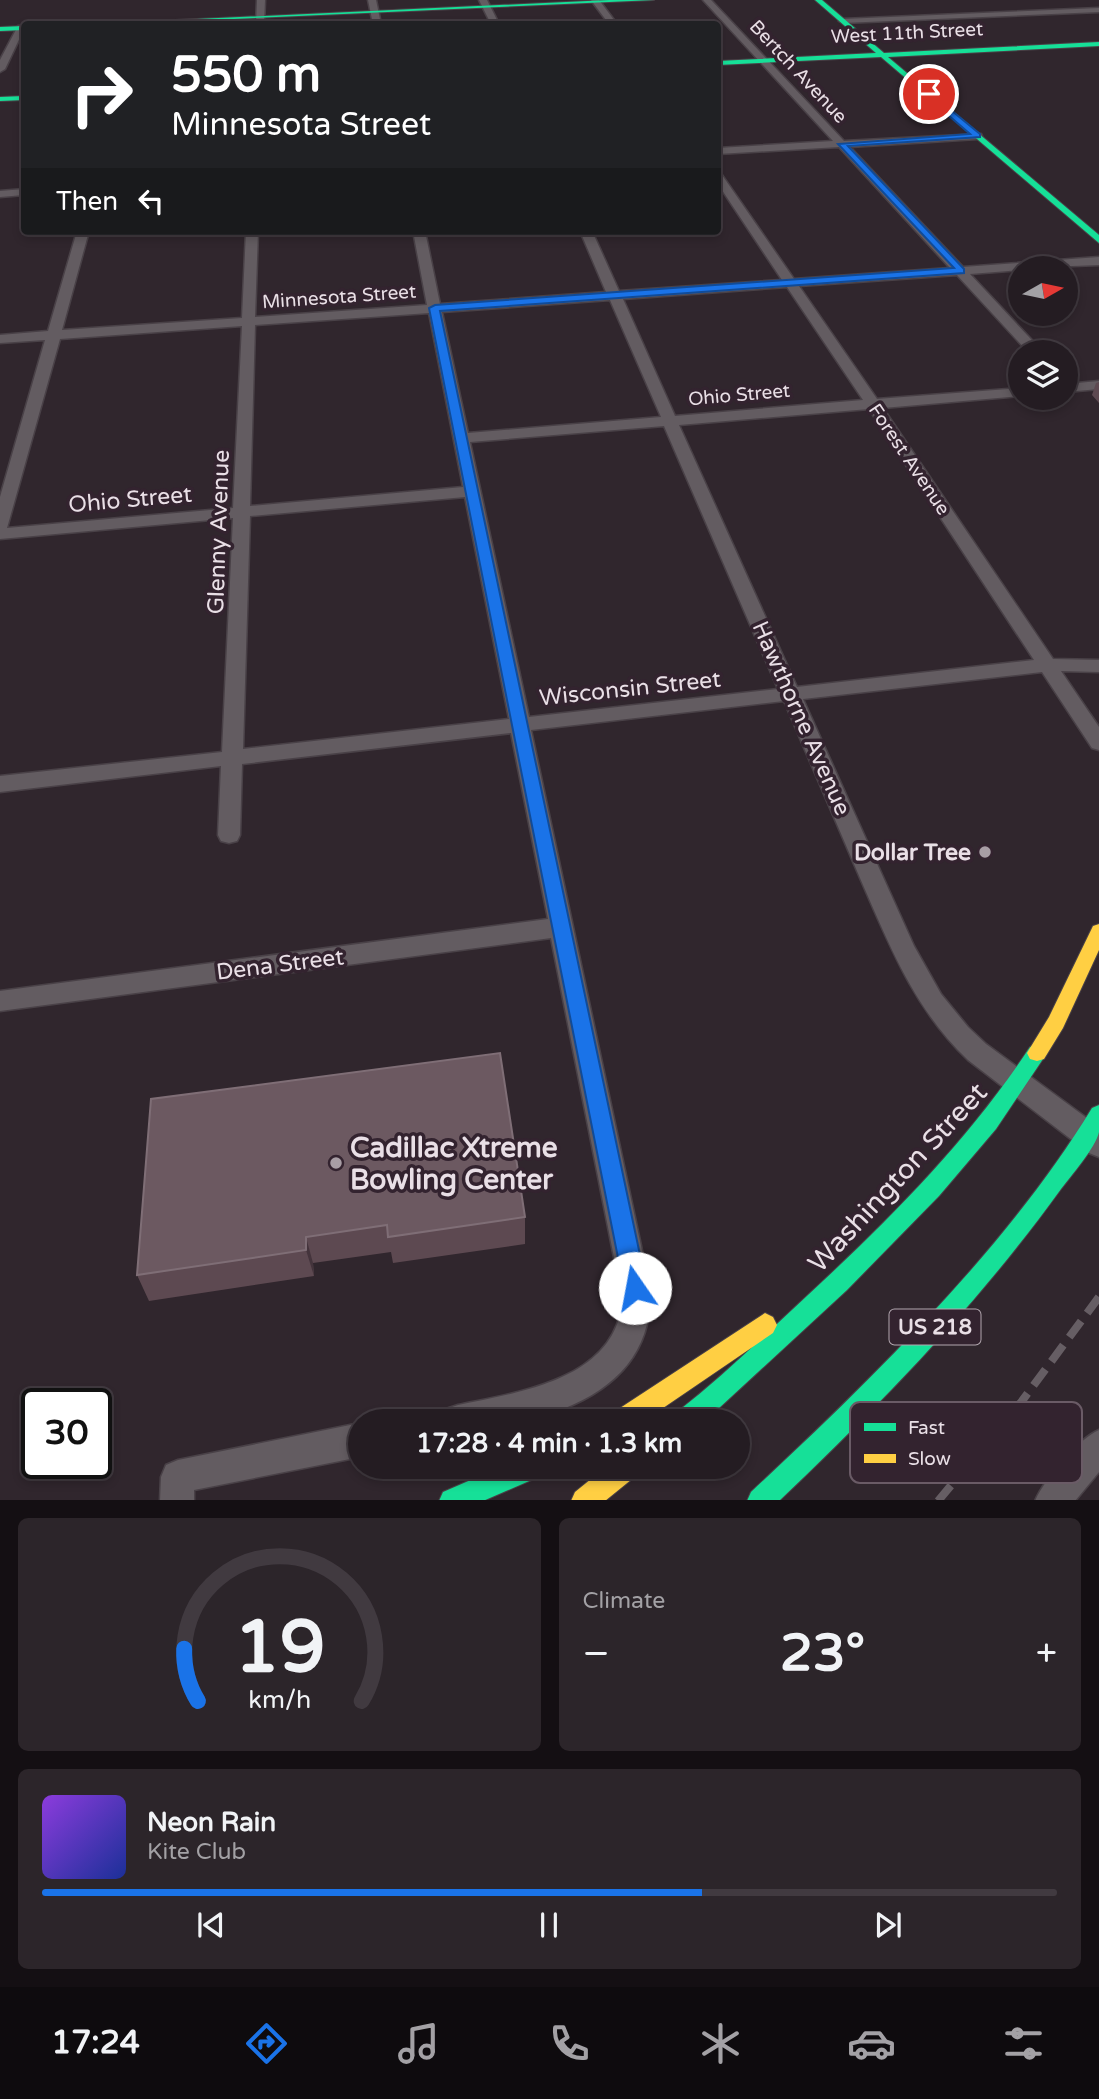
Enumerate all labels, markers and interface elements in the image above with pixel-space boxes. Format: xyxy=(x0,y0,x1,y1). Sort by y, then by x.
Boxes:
street label: Bertch Avenue xyxy=(745,16,852,128)
street label: West 11th Street xyxy=(830,18,984,48)
text: 550 m xyxy=(171,46,321,105)
icon: right xyxy=(56,49,147,140)
pin xyxy=(899,64,959,124)
icon: arrive xyxy=(910,75,948,113)
text: Minnesota Street xyxy=(171,106,431,144)
icon: left xyxy=(132,182,170,220)
text: Then xyxy=(56,186,118,217)
north arrow xyxy=(1008,256,1078,326)
map controls xyxy=(1008,256,1078,410)
street label: Minnesota Street xyxy=(261,281,417,313)
button: layers xyxy=(1008,340,1078,410)
street label: Ohio Street xyxy=(687,380,791,410)
street label: Forest Avenue xyxy=(864,400,954,519)
street label: Glenny Avenue xyxy=(202,449,236,615)
street label: Ohio Street xyxy=(67,481,193,519)
street label: Hawthorne Avenue xyxy=(746,617,857,820)
street label: Wisconsin Street xyxy=(538,666,722,712)
place label: Dollar Tree xyxy=(854,839,971,867)
marker: Dollar Tree xyxy=(977,844,993,860)
street label: Dena Street xyxy=(215,943,346,987)
street label: Washington Street xyxy=(801,1076,995,1280)
place label: Cadillac Xtreme Bowling Center xyxy=(350,1131,558,1197)
marker: Cadillac Xtreme Bowling Center xyxy=(328,1155,344,1171)
position arrow xyxy=(598,1251,672,1325)
road number: US 218 xyxy=(890,1310,981,1344)
speed limit sign: 30 xyxy=(21,1388,112,1479)
legend xyxy=(850,1402,1082,1483)
text: Fast xyxy=(908,1417,945,1439)
text: 17:28 · 4 min · 1.3 km xyxy=(416,1428,682,1459)
text: Slow xyxy=(908,1448,951,1470)
text: Climate xyxy=(583,1587,665,1615)
text: 19 xyxy=(234,1604,325,1692)
text: 23° xyxy=(780,1622,865,1685)
text: − xyxy=(583,1631,610,1677)
text: + xyxy=(1036,1631,1057,1677)
text: km/h xyxy=(248,1684,311,1714)
text: Neon Rain xyxy=(147,1807,276,1838)
text: Kite Club xyxy=(147,1838,246,1866)
icon: previous xyxy=(192,1906,230,1944)
icon: pause xyxy=(530,1906,568,1944)
icon: next xyxy=(869,1906,907,1944)
icon: directions xyxy=(242,2019,291,2068)
icon: music xyxy=(394,2019,443,2068)
icon: phone xyxy=(545,2019,594,2068)
icon: climate xyxy=(696,2019,745,2068)
icon: car xyxy=(847,2019,896,2068)
icon: filters xyxy=(999,2019,1048,2068)
text: 17:24 xyxy=(51,2024,140,2062)

